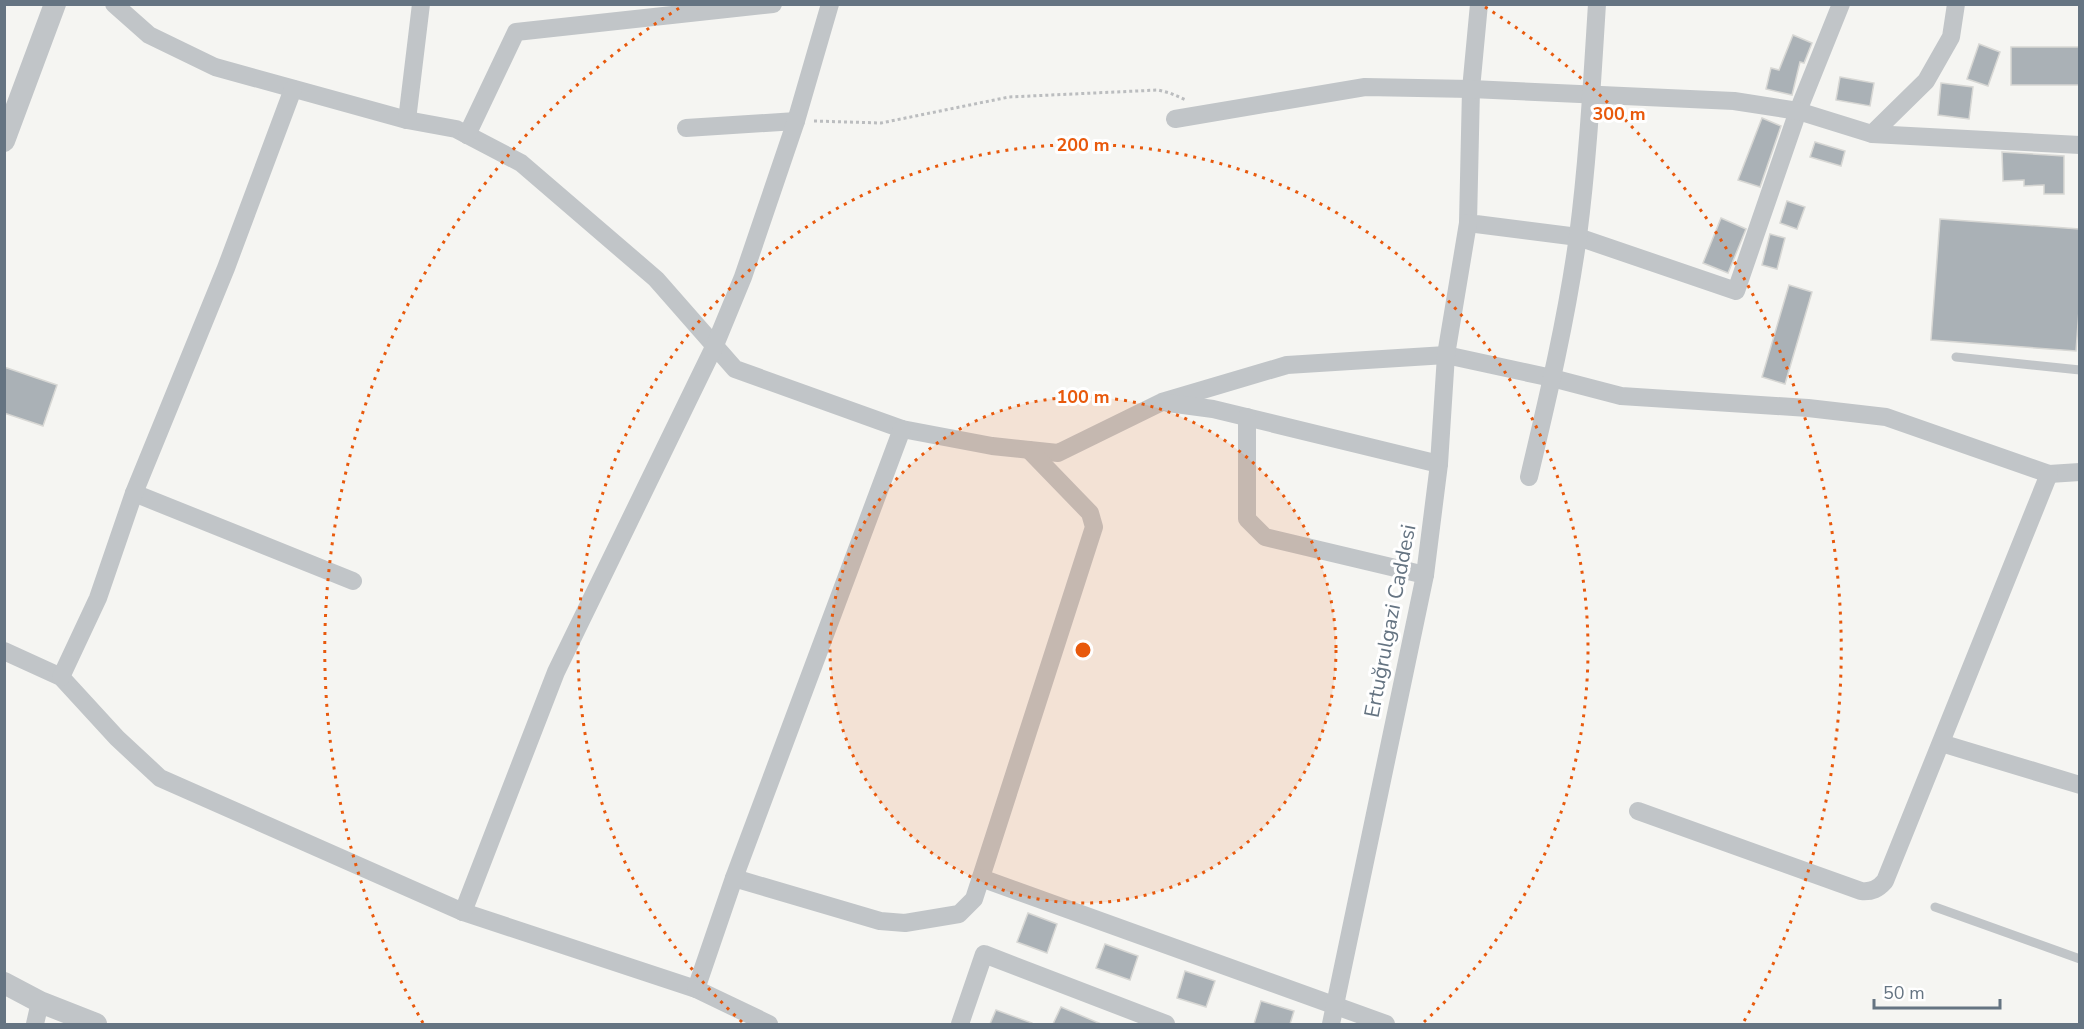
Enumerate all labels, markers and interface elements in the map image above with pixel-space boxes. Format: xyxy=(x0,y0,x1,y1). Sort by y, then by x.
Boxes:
text: 300 m xyxy=(1592,102,1646,126)
text: 200 m xyxy=(1056,133,1110,157)
text: 100 m xyxy=(1056,385,1110,409)
street label: Ertuğrulgazi Caddesi xyxy=(1358,522,1422,720)
centre of rings xyxy=(1073,640,1093,660)
scale bar xyxy=(1874,972,2000,1010)
text: 50 m xyxy=(1883,981,1925,1005)

